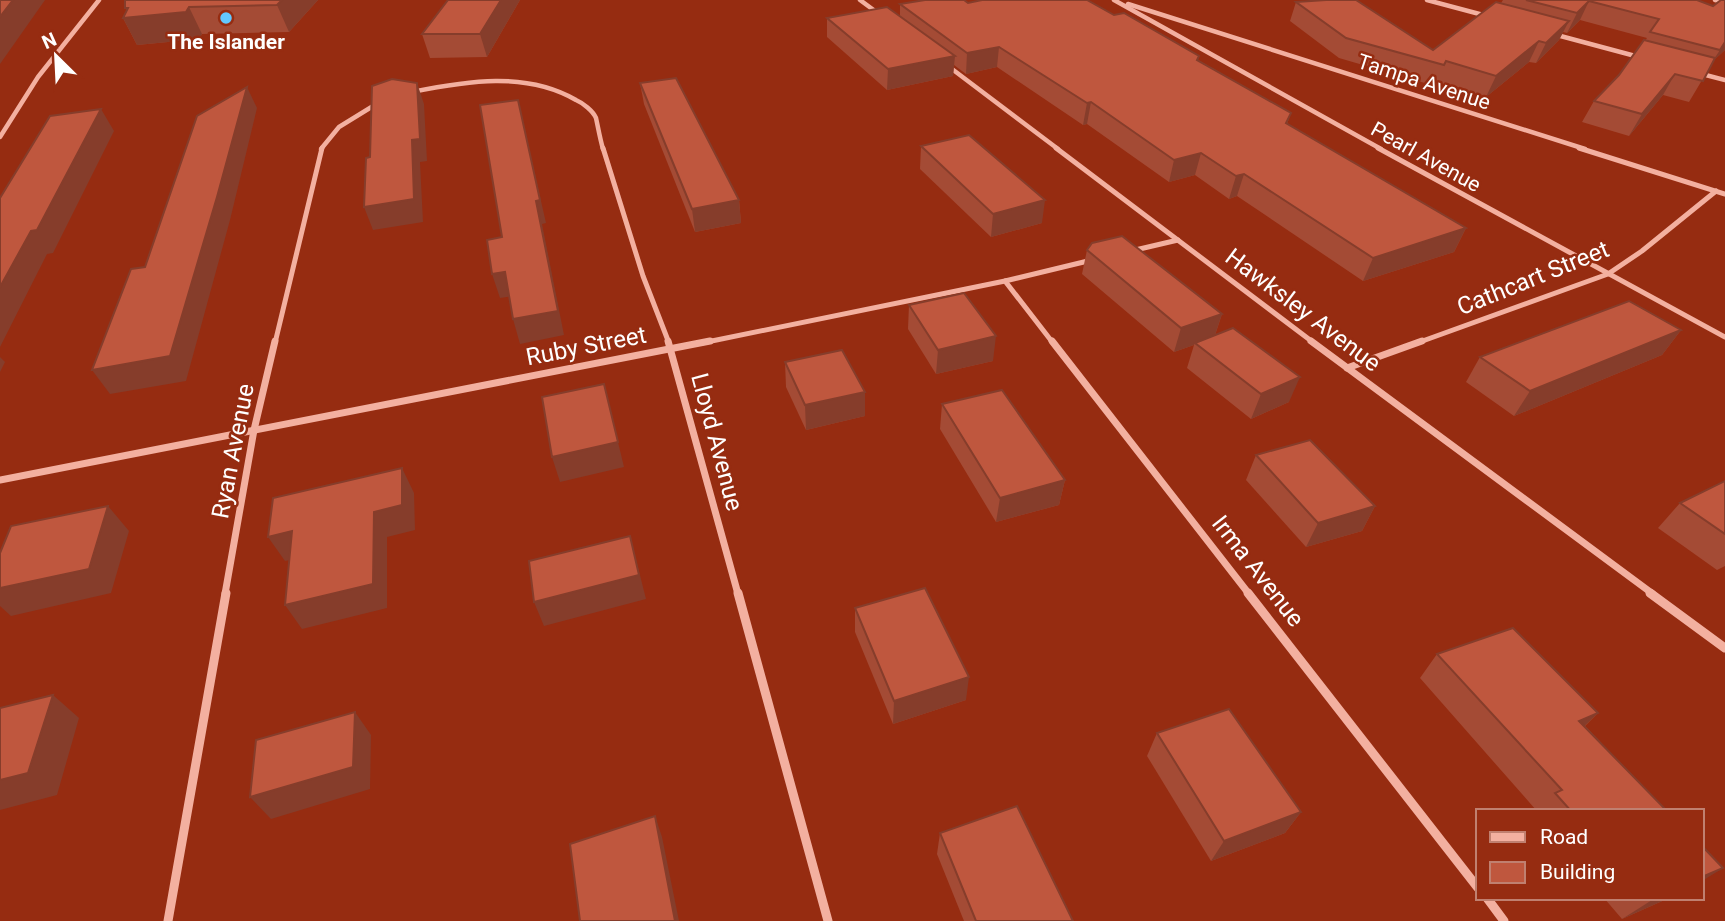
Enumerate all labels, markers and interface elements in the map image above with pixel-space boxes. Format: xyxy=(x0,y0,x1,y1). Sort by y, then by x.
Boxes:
marker: The Islander xyxy=(218,10,234,26)
north arrow xyxy=(21,21,91,91)
text: N xyxy=(38,28,60,54)
place label: The Islander xyxy=(167,30,285,54)
street label: Tampa Avenue xyxy=(1355,49,1493,115)
street label: Pearl Avenue xyxy=(1367,117,1485,197)
street label: Cathcart Street xyxy=(1453,235,1613,321)
street label: Hawksley Avenue xyxy=(1220,243,1386,377)
street label: Ruby Street xyxy=(523,321,649,371)
street label: Lloyd Avenue xyxy=(685,370,749,514)
street label: Ryan Avenue xyxy=(206,381,260,521)
street label: Irma Avenue xyxy=(1206,510,1310,632)
legend xyxy=(1476,809,1704,900)
text: Road xyxy=(1540,825,1588,849)
text: Building xyxy=(1540,860,1615,884)

